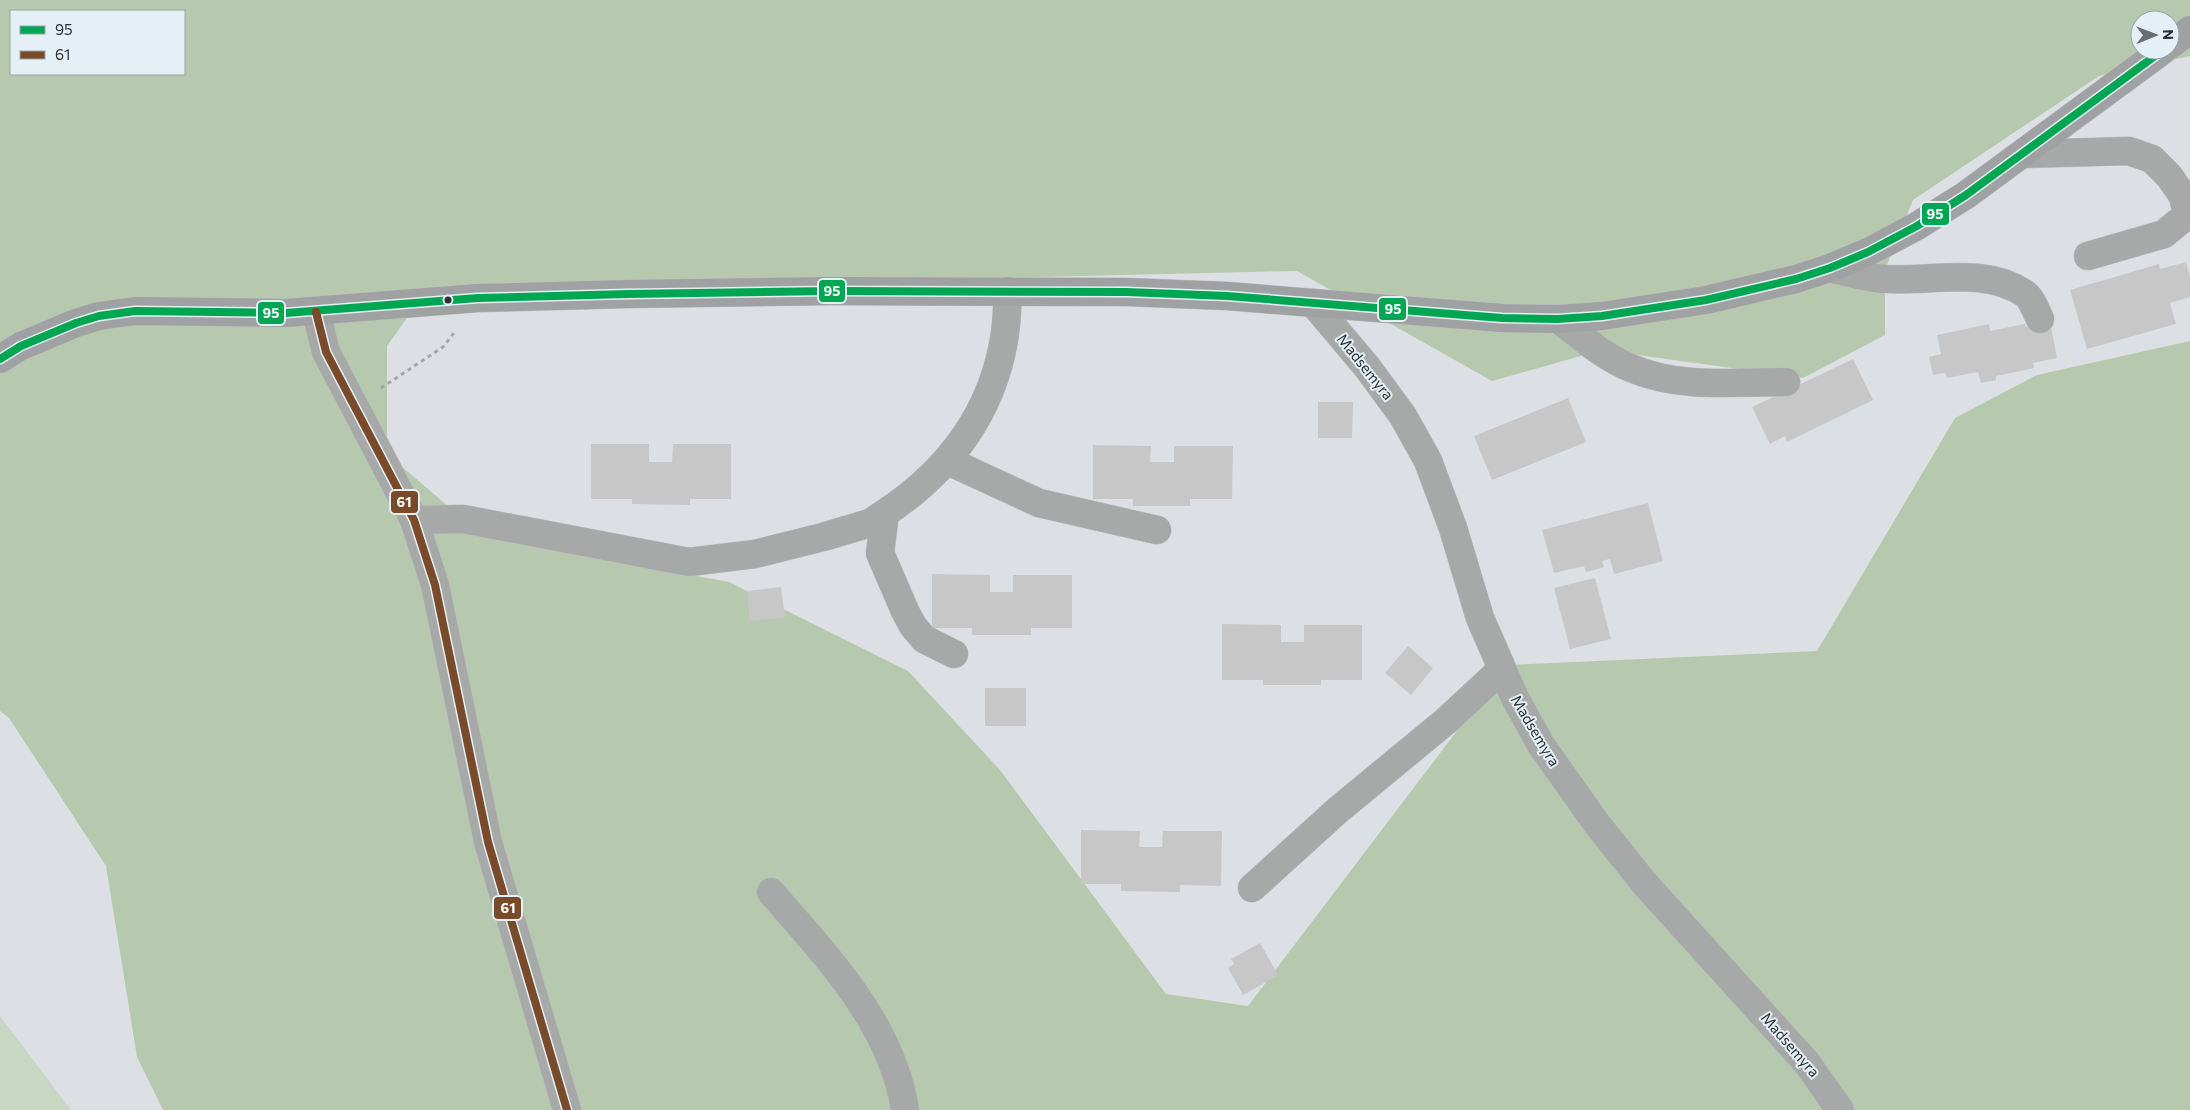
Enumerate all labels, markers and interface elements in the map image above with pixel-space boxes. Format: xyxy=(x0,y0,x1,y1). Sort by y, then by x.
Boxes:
legend xyxy=(10,10,185,75)
north arrow xyxy=(2130,10,2180,60)
text: 95 xyxy=(55,20,73,38)
text: N xyxy=(2160,29,2177,40)
text: 61 xyxy=(55,45,71,63)
line badge: 95 xyxy=(1921,202,1950,226)
text: 95 xyxy=(1927,205,1943,222)
line badge: 95 xyxy=(818,279,846,303)
text: 95 xyxy=(824,282,840,299)
unlabelled marker xyxy=(443,295,453,305)
line badge: 95 xyxy=(1378,297,1407,321)
text: 95 xyxy=(1385,300,1401,317)
line badge: 95 xyxy=(257,301,285,325)
text: 95 xyxy=(263,304,279,321)
street label: Madsemyra xyxy=(1334,330,1398,403)
line badge: 61 xyxy=(390,490,419,514)
text: 61 xyxy=(397,493,411,510)
street label: Madsemyra xyxy=(1508,692,1564,769)
line badge: 61 xyxy=(493,896,522,920)
text: 61 xyxy=(501,899,515,916)
street label: Madsemyra xyxy=(1758,1008,1824,1080)

